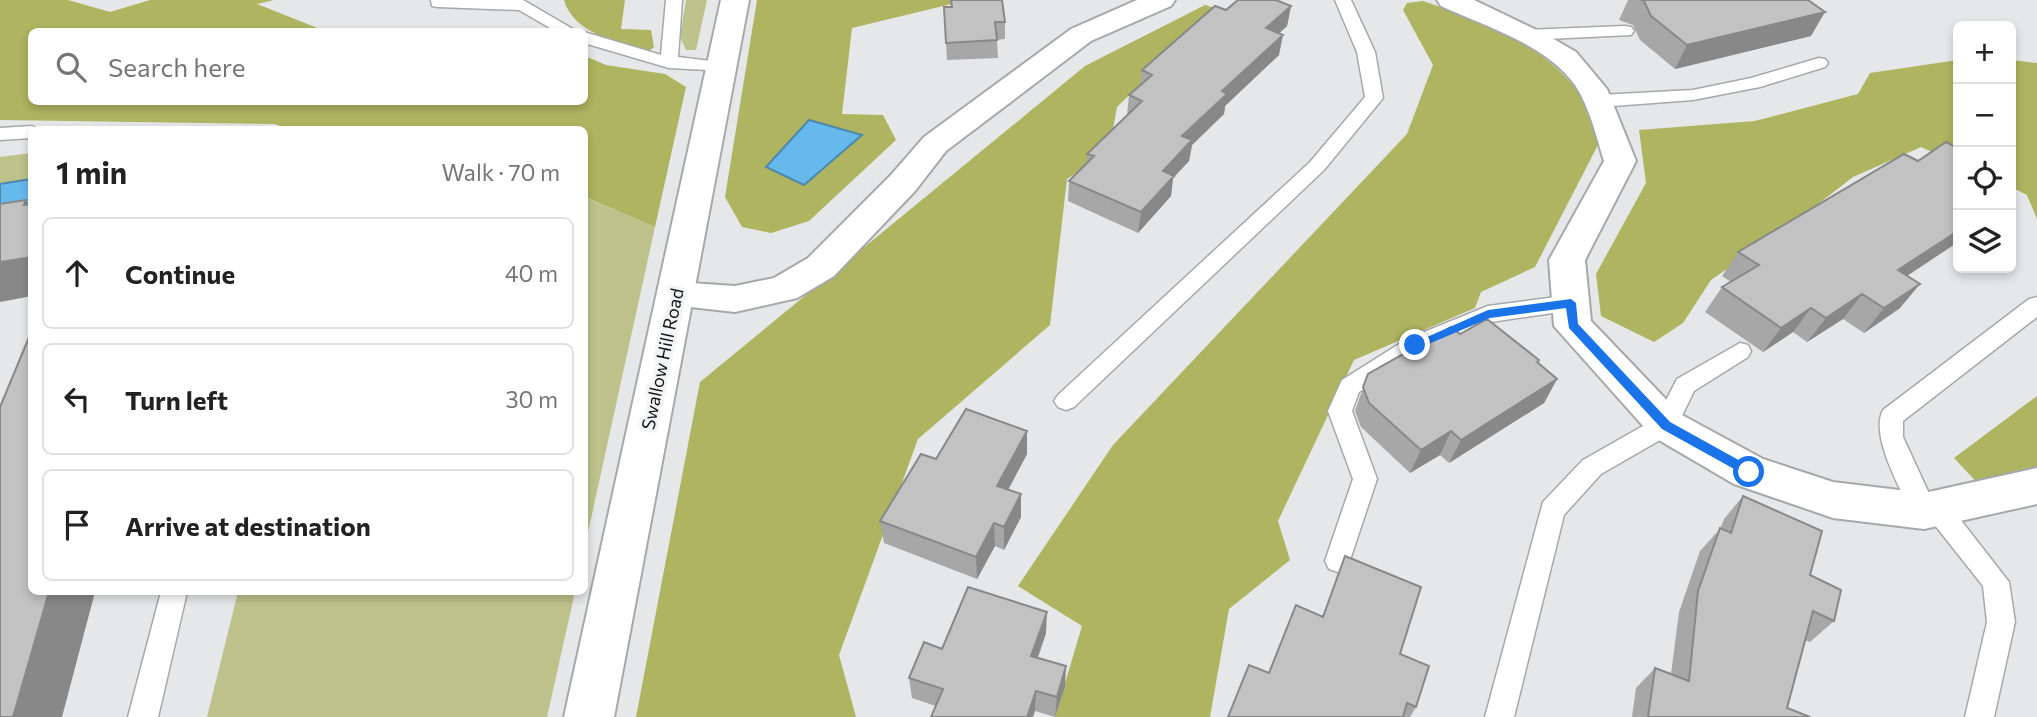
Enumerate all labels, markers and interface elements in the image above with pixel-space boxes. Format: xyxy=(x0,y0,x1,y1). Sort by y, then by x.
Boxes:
map controls xyxy=(1953,21,2016,273)
button: + xyxy=(1953,21,2016,84)
search box xyxy=(28,28,588,105)
icon: search xyxy=(52,48,90,86)
text: Search here xyxy=(108,51,246,82)
button: − xyxy=(1953,84,2016,147)
button: locate xyxy=(1953,147,2016,210)
text: 1 min xyxy=(56,153,127,190)
text: Walk · 70 m xyxy=(442,158,560,186)
button: layers xyxy=(1953,210,2016,273)
icon: ahead xyxy=(58,254,96,292)
text: Continue xyxy=(125,258,235,289)
text: 40 m xyxy=(505,259,558,287)
street label: Swallow Hill Road xyxy=(636,286,688,431)
route end xyxy=(1399,329,1430,360)
icon: left xyxy=(58,380,96,418)
text: Turn left xyxy=(125,384,228,415)
text: 30 m xyxy=(505,385,558,413)
route start xyxy=(1733,456,1764,487)
icon: arrive xyxy=(58,506,96,544)
text: Arrive at destination xyxy=(125,510,371,541)

